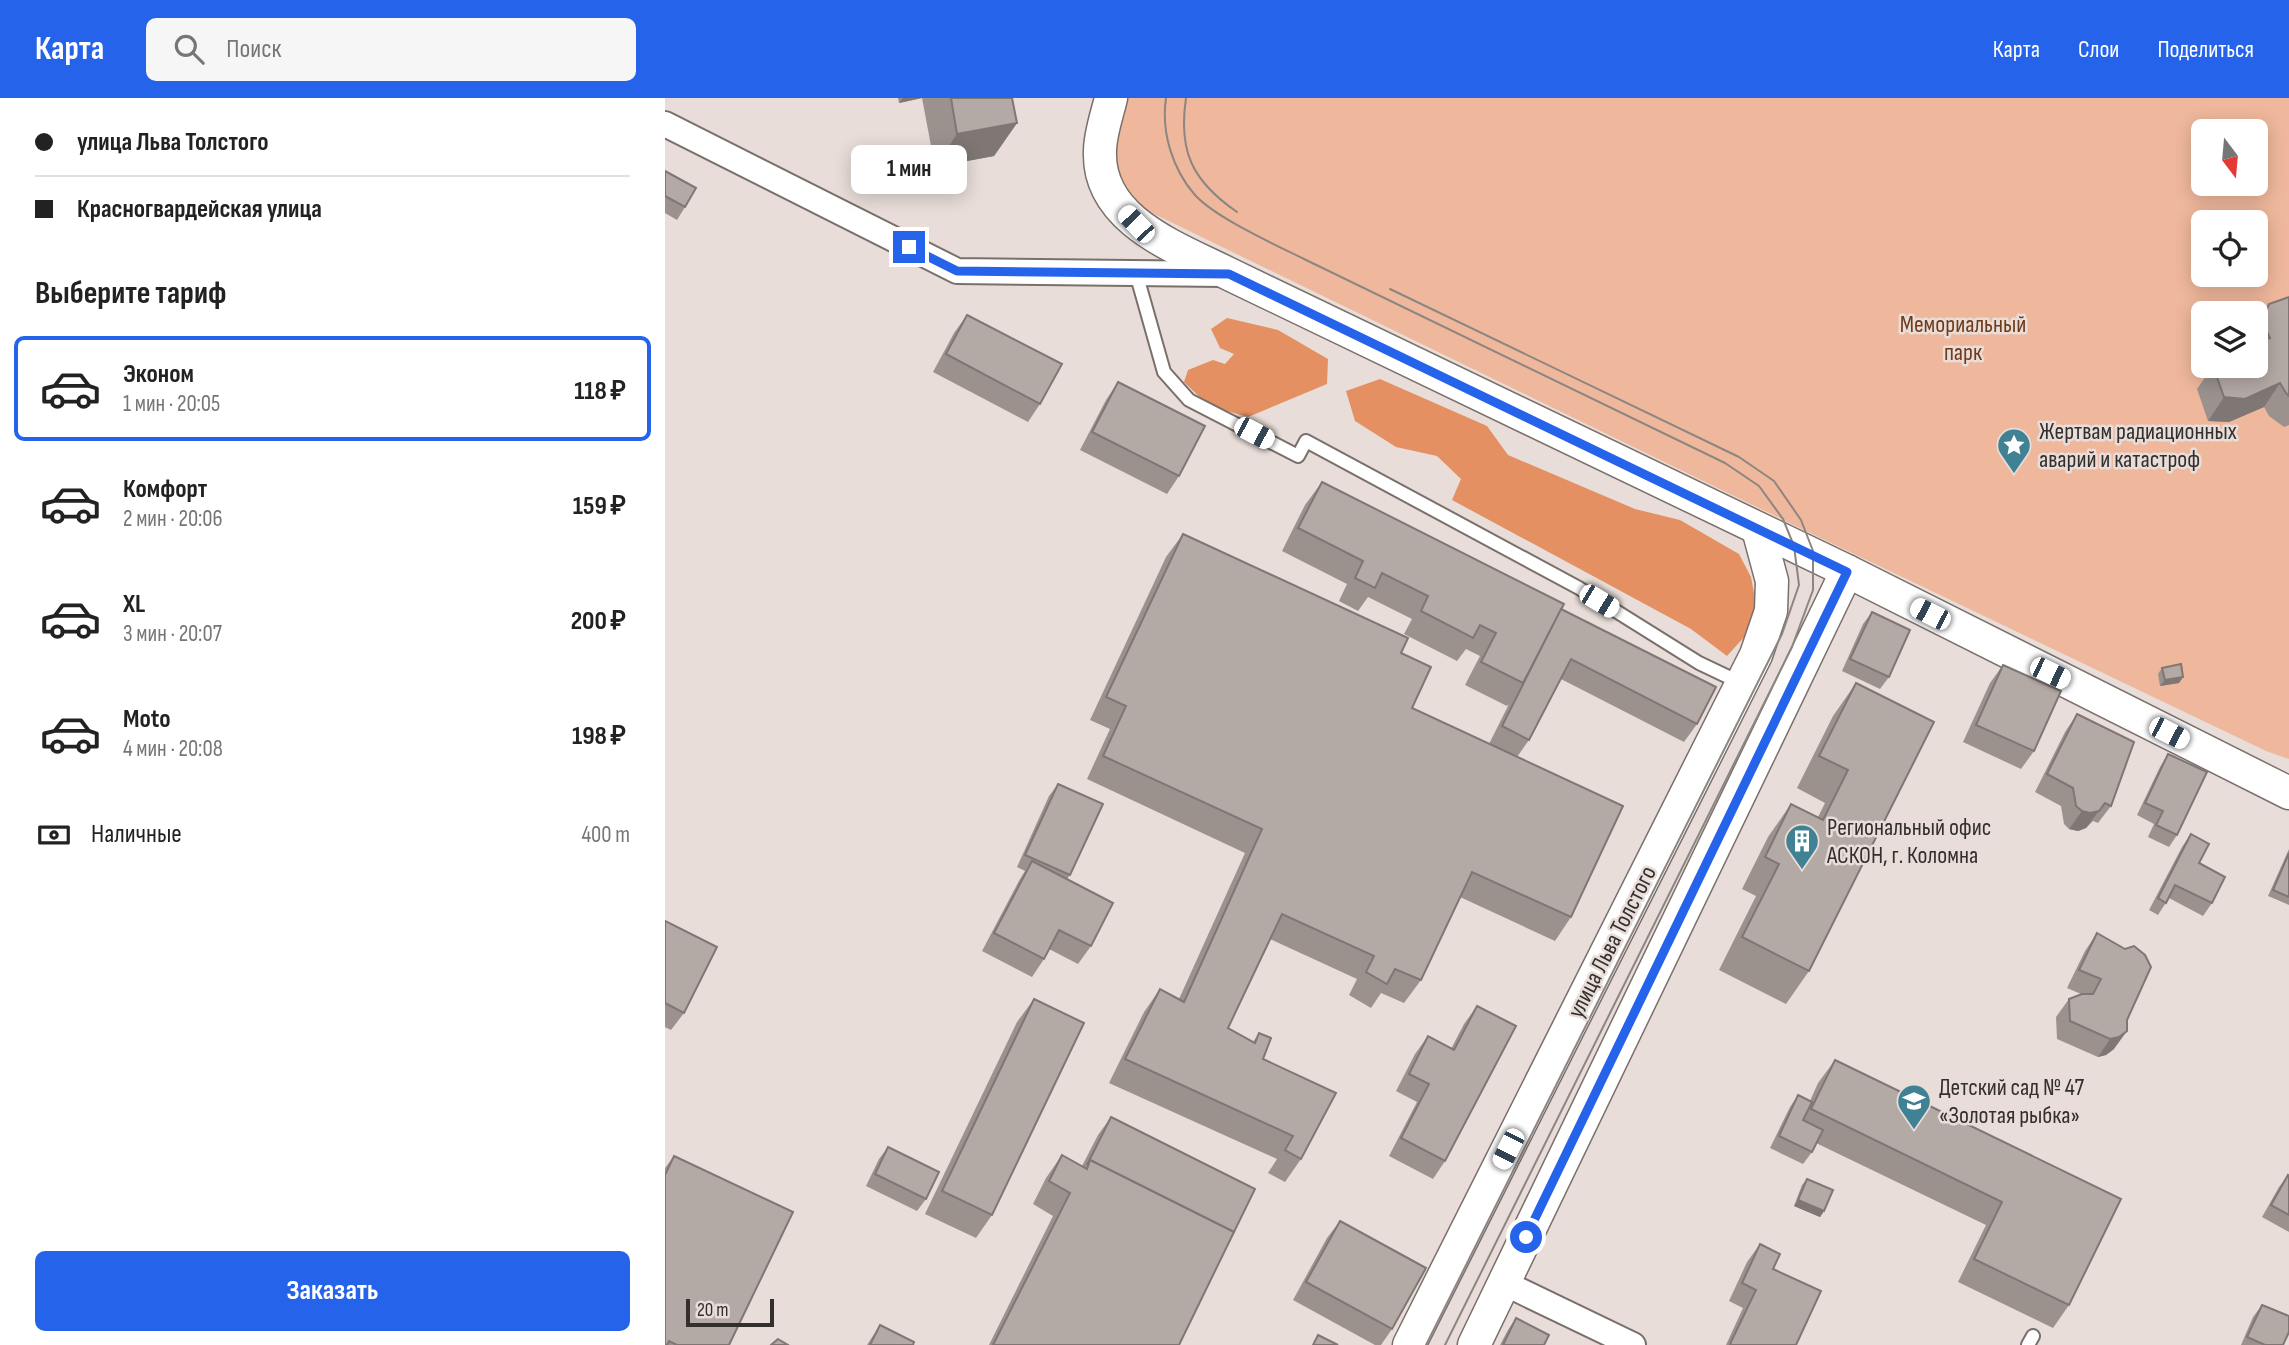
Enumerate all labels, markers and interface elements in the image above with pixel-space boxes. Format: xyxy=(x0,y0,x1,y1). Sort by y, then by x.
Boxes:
search box xyxy=(146,18,636,81)
text: Карта xyxy=(35,29,104,69)
icon: search xyxy=(170,30,208,68)
text: Поиск xyxy=(226,34,281,65)
text: Карта xyxy=(1993,35,2040,64)
text: Слои xyxy=(2078,35,2119,64)
text: Поделиться xyxy=(2157,35,2254,64)
north arrow xyxy=(2191,119,2268,196)
map controls xyxy=(2191,119,2268,378)
text: улица Льва Толстого xyxy=(77,127,269,158)
callout: 1 мин xyxy=(851,145,967,194)
text: 1 мин xyxy=(887,155,931,183)
text: Красногвардейская улица xyxy=(77,194,322,225)
car xyxy=(1114,202,1159,246)
button: locate xyxy=(2191,210,2268,287)
route end xyxy=(893,231,925,263)
text: Выберите тариф xyxy=(35,274,226,313)
button: layers xyxy=(2191,301,2268,378)
park label: Мемориальный парк xyxy=(1900,310,2026,367)
icon: car xyxy=(39,357,102,420)
text: Эконом xyxy=(123,359,194,390)
text: 118 ₽ xyxy=(574,376,626,407)
text: 1 мин · 20:05 xyxy=(123,390,220,418)
car xyxy=(1231,414,1278,452)
place label: Жертвам радиационных аварий и катастроф xyxy=(2039,417,2237,474)
place icon: Жертвам радиационных аварий и катастроф xyxy=(1995,426,2033,475)
icon: car xyxy=(39,472,102,535)
text: Комфорт xyxy=(123,474,207,505)
text: 159 ₽ xyxy=(573,491,626,522)
text: 2 мин · 20:06 xyxy=(123,505,223,533)
car xyxy=(1576,581,1623,621)
icon: car xyxy=(39,587,102,650)
text: XL xyxy=(123,589,145,620)
car xyxy=(1907,595,1954,633)
text: 200 ₽ xyxy=(571,606,626,637)
text: 3 мин · 20:07 xyxy=(123,620,222,648)
car xyxy=(2027,654,2074,692)
icon: car xyxy=(39,702,102,765)
text: Moto xyxy=(123,704,171,735)
car xyxy=(2146,714,2193,752)
text: 198 ₽ xyxy=(572,721,626,752)
text: 4 мин · 20:08 xyxy=(123,735,223,763)
place label: Региональный офис АСКОН, г. Коломна xyxy=(1826,813,1991,870)
icon: cash xyxy=(35,816,73,854)
text: Наличные xyxy=(91,819,182,850)
text: 400 m xyxy=(581,821,630,849)
building icon: Региональный офис АСКОН, г. Коломна xyxy=(1783,822,1821,871)
street label: улица Льва Толстого xyxy=(1561,861,1663,1023)
place label: Детский сад № 47 «Золотая рыбка» xyxy=(1939,1073,2085,1130)
school or university icon: Детский сад № 47 «Золотая рыбка» xyxy=(1895,1082,1933,1131)
car xyxy=(1490,1126,1527,1172)
route start xyxy=(1510,1221,1542,1253)
button: Заказать xyxy=(35,1251,630,1331)
scale bar xyxy=(686,1296,773,1328)
text: 20 m xyxy=(697,1299,729,1322)

